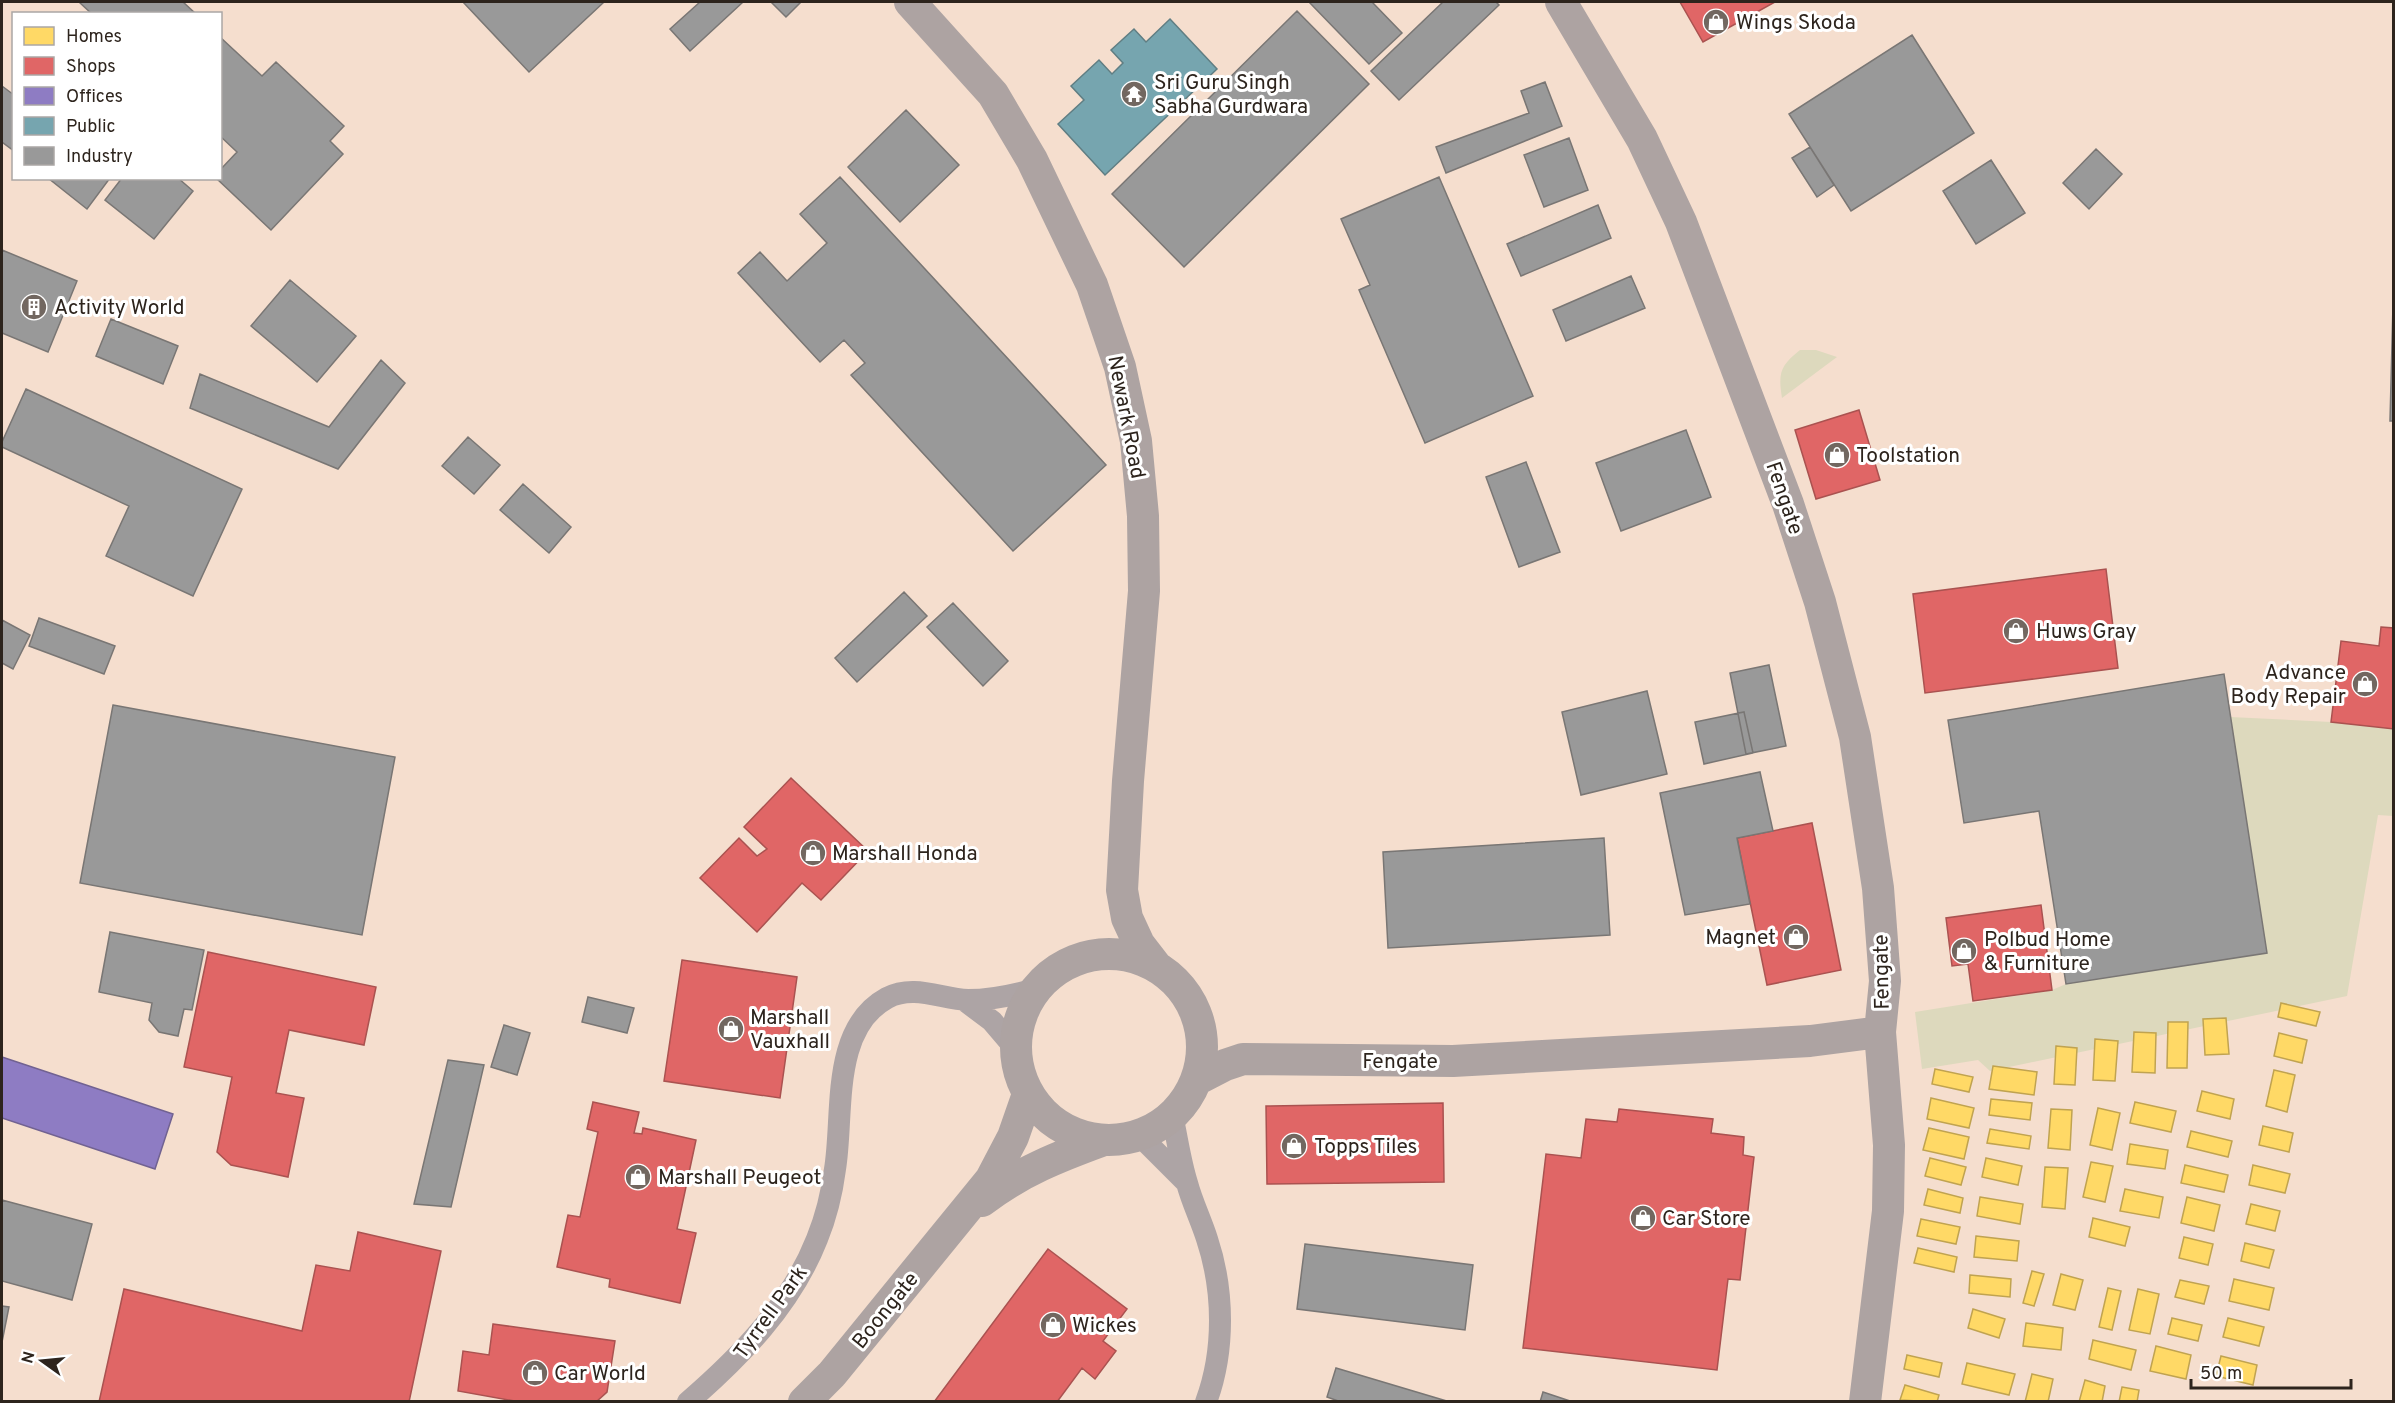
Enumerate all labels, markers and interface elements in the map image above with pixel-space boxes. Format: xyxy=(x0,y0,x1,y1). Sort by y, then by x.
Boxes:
shop icon: Wings Skoda xyxy=(1701,7,1731,37)
place label: Wings Skoda xyxy=(1736,10,1856,37)
legend xyxy=(12,12,222,180)
text: Homes xyxy=(66,26,122,49)
text: Shops xyxy=(66,56,116,79)
place label: Sri Guru Singh Sabha Gurdwara xyxy=(1154,70,1308,121)
temple icon: Sri Guru Singh Sabha Gurdwara xyxy=(1119,79,1149,109)
text: Offices xyxy=(66,86,123,109)
text: Public xyxy=(66,116,116,139)
text: Industry xyxy=(66,146,133,169)
building icon: Activity World xyxy=(19,292,49,322)
place label: Activity World xyxy=(54,295,185,322)
street label: Newark Road xyxy=(1100,353,1151,481)
shop icon: Toolstation xyxy=(1822,440,1852,470)
place label: Toolstation xyxy=(1856,443,1960,470)
street label: Fengate xyxy=(1759,458,1809,539)
shop icon: Huws Gray xyxy=(2001,616,2031,646)
place label: Huws Gray xyxy=(2036,619,2137,646)
place label: Advance Body Repair xyxy=(2230,660,2346,711)
shop icon: Advance Body Repair xyxy=(2350,669,2380,699)
shop icon: Marshall Honda xyxy=(798,838,828,868)
place label: Marshall Honda xyxy=(832,841,978,868)
shop icon: Magnet xyxy=(1781,922,1811,952)
place label: Magnet xyxy=(1705,925,1776,952)
place label: Polbud Home & Furniture xyxy=(1984,927,2111,978)
street label: Fengate xyxy=(1868,934,1897,1010)
shop icon: Polbud Home & Furniture xyxy=(1949,936,1979,966)
place label: Marshall Vauxhall xyxy=(750,1005,830,1056)
shop icon: Marshall Vauxhall xyxy=(716,1014,746,1044)
street label: Fengate xyxy=(1362,1049,1438,1076)
shop icon: Topps Tiles xyxy=(1279,1131,1309,1161)
place label: Topps Tiles xyxy=(1314,1134,1417,1161)
shop icon: Marshall Peugeot xyxy=(623,1162,653,1192)
place label: Marshall Peugeot xyxy=(658,1165,821,1192)
shop icon: Car Store xyxy=(1628,1203,1658,1233)
place label: Car Store xyxy=(1662,1206,1751,1233)
street label: Tyrrell Park xyxy=(728,1261,814,1365)
street label: Boongate xyxy=(847,1267,925,1355)
shop icon: Wickes xyxy=(1038,1310,1068,1340)
place label: Wickes xyxy=(1072,1313,1137,1340)
north arrow xyxy=(12,1331,72,1391)
text: N xyxy=(18,1349,41,1366)
scale bar xyxy=(2191,1352,2352,1390)
shop icon: Car World xyxy=(520,1358,550,1388)
place label: Car World xyxy=(554,1361,646,1388)
text: 50 m xyxy=(2200,1363,2242,1386)

